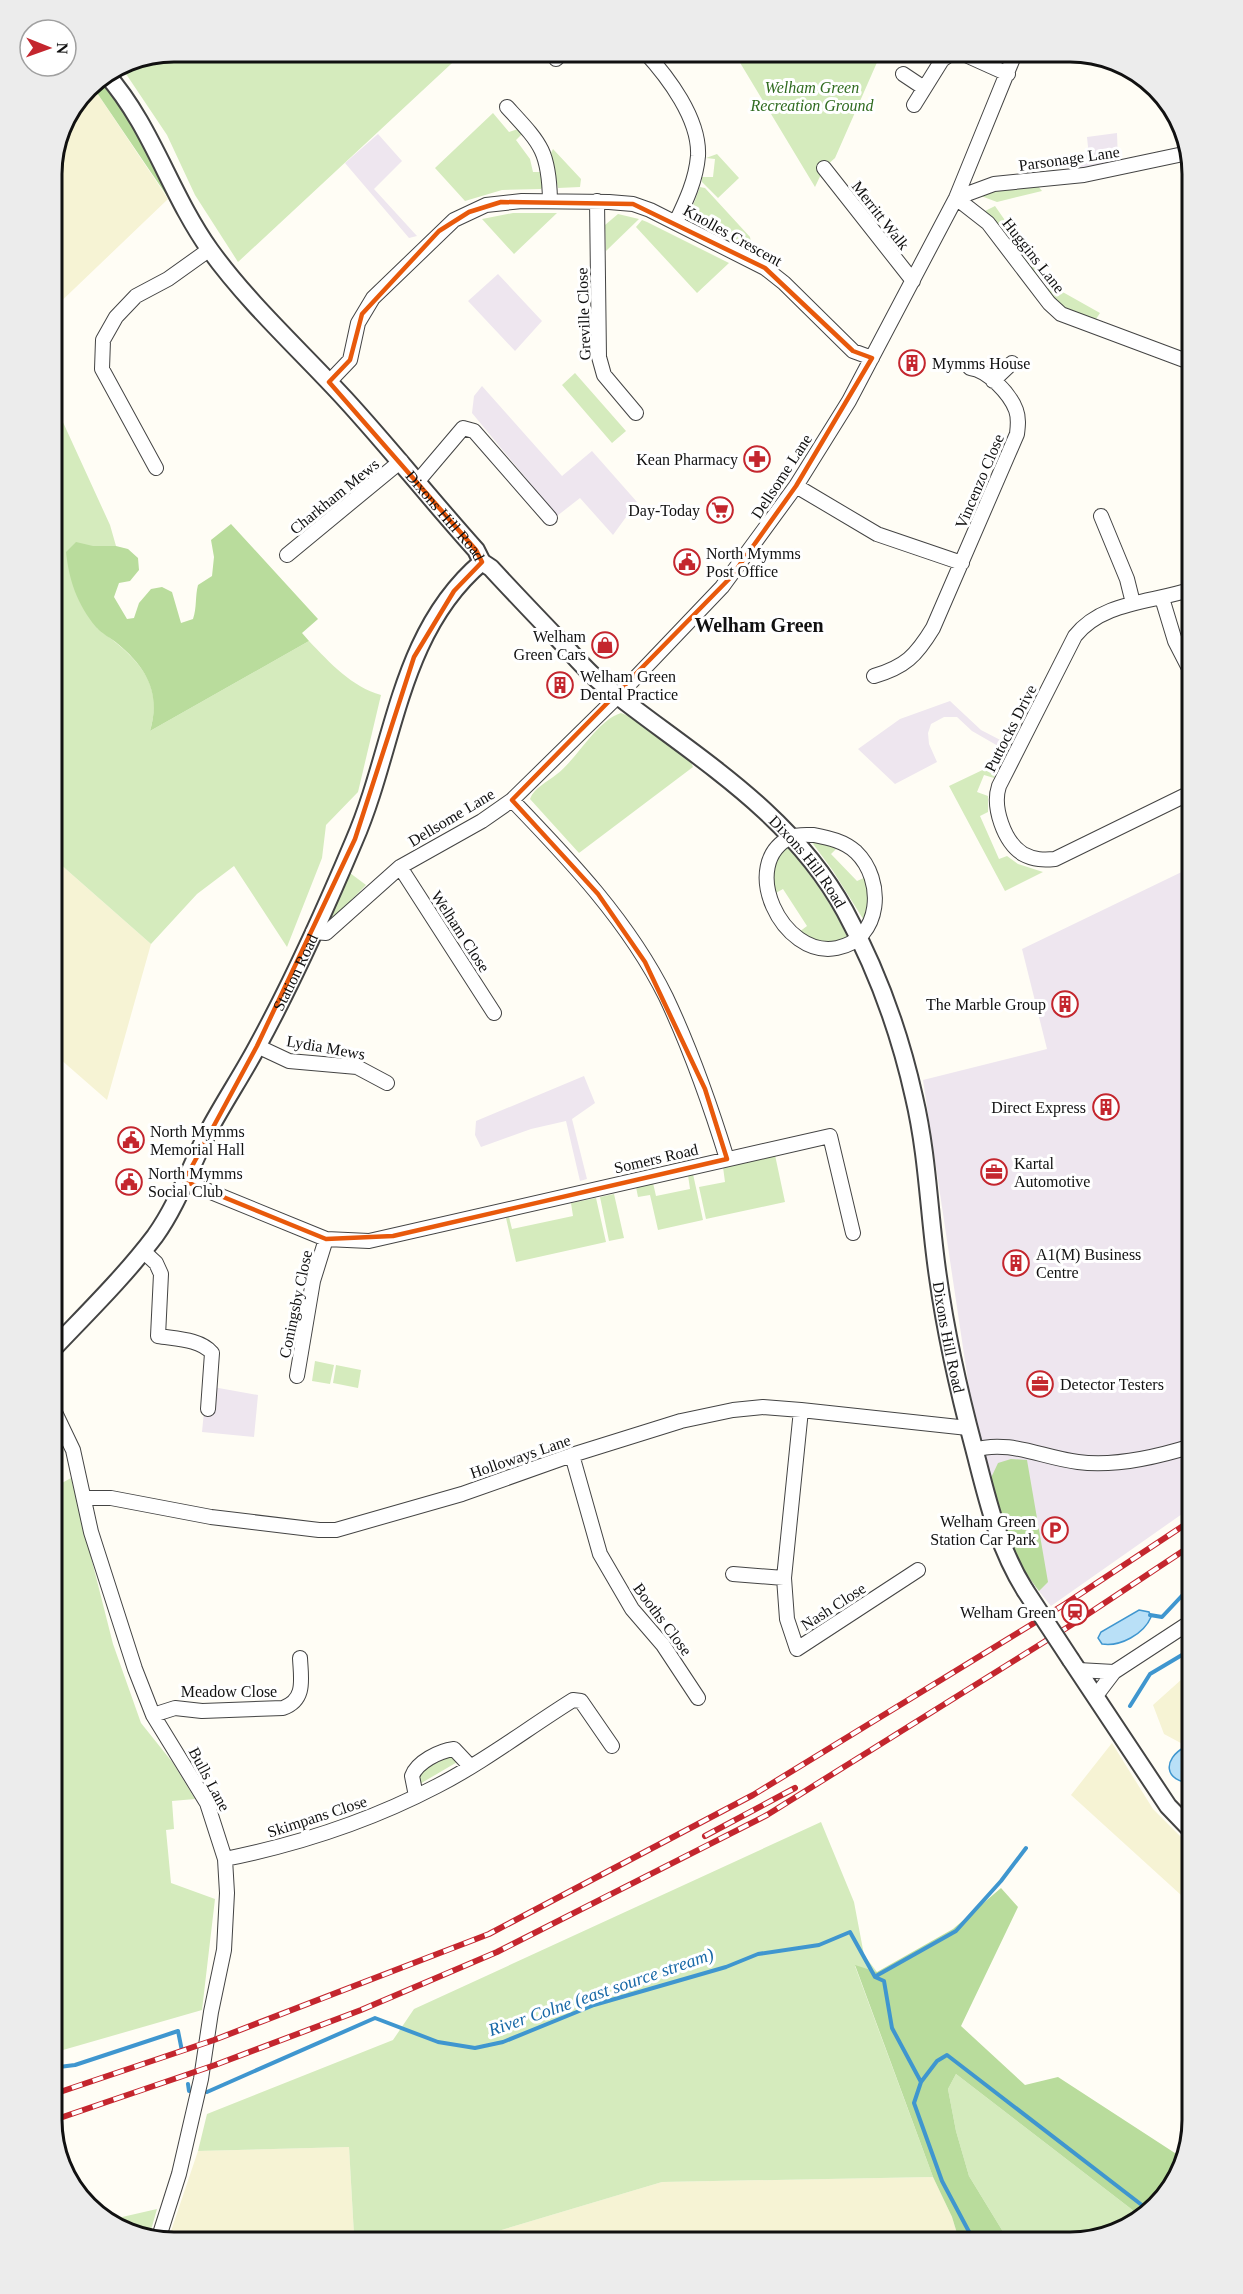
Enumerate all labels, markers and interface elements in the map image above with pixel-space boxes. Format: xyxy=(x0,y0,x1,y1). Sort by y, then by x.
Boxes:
north arrow xyxy=(18,18,78,78)
text: N xyxy=(54,42,71,55)
park label: Welham Green Recreation Ground xyxy=(750,79,874,114)
street label: Parsonage Lane xyxy=(1018,143,1121,175)
street label: Merritt Walk xyxy=(849,178,913,253)
street label: Knolles Crescent xyxy=(681,201,785,270)
street label: Huggins Lane xyxy=(998,215,1068,297)
street label: Greville Close xyxy=(573,267,594,361)
building icon: Mymms House xyxy=(897,348,927,378)
place label: Mymms House xyxy=(932,355,1030,373)
street label: Dellsome Lane xyxy=(748,431,815,522)
street label: Vincenzo Close xyxy=(952,431,1007,531)
pharmacy icon: Kean Pharmacy xyxy=(742,444,772,474)
place label: Kean Pharmacy xyxy=(636,451,738,469)
street label: Charkham Mews xyxy=(286,455,382,538)
street label: Dixons Hill Road xyxy=(402,467,488,563)
supermarket icon: Day-Today xyxy=(705,495,735,525)
place label: Day-Today xyxy=(628,502,700,520)
place label: North Mymms Post Office xyxy=(706,545,801,580)
public building icon: North Mymms Post Office xyxy=(672,547,702,577)
district label: Welham Green xyxy=(694,614,824,636)
place label: Welham Green Cars xyxy=(514,628,587,663)
shop icon: Welham Green Cars xyxy=(590,630,620,660)
place label: Welham Green Dental Practice xyxy=(580,668,678,703)
building icon: Welham Green Dental Practice xyxy=(545,670,575,700)
street label: Puttocks Drive xyxy=(981,682,1040,775)
street label: Dellsome Lane xyxy=(405,785,497,850)
street label: Dixons Hill Road xyxy=(766,812,849,911)
street label: Welham Close xyxy=(428,887,493,975)
street label: Station Road xyxy=(270,931,321,1014)
building icon: The Marble Group xyxy=(1050,989,1080,1019)
place label: The Marble Group xyxy=(926,996,1046,1014)
street label: Lydia Mews xyxy=(285,1032,367,1064)
building icon: Direct Express xyxy=(1091,1092,1121,1122)
place label: Direct Express xyxy=(991,1099,1086,1117)
place label: North Mymms Memorial Hall xyxy=(150,1123,245,1158)
public building icon: North Mymms Memorial Hall xyxy=(116,1125,146,1155)
street label: Somers Road xyxy=(612,1141,700,1176)
place label: Kartal Automotive xyxy=(1014,1155,1090,1190)
office icon: Kartal Automotive xyxy=(979,1157,1009,1187)
place label: North Mymms Social Club xyxy=(148,1165,243,1200)
public building icon: North Mymms Social Club xyxy=(114,1167,144,1197)
place label: A1(M) Business Centre xyxy=(1036,1246,1141,1281)
building icon: A1(M) Business Centre xyxy=(1001,1248,1031,1278)
street label: Coningsby Close xyxy=(276,1249,316,1360)
street label: Dixons Hill Road xyxy=(930,1280,968,1395)
office icon: Detector Testers xyxy=(1025,1369,1055,1399)
place label: Detector Testers xyxy=(1060,1376,1164,1393)
street label: Holloways Lane xyxy=(468,1431,573,1483)
place label: Welham Green Station Car Park xyxy=(930,1513,1036,1548)
parking icon: Welham Green Station Car Park xyxy=(1040,1515,1070,1545)
street label: Nash Close xyxy=(798,1579,869,1634)
street label: Booths Close xyxy=(630,1580,695,1659)
station icon: Welham Green xyxy=(1060,1597,1090,1627)
place label: Welham Green xyxy=(960,1604,1056,1621)
street label: Meadow Close xyxy=(181,1683,277,1700)
street label: Bulls Lane xyxy=(186,1744,233,1814)
street label: Skimpans Close xyxy=(265,1792,369,1842)
water label: River Colne (east source stream) xyxy=(485,1944,716,2041)

